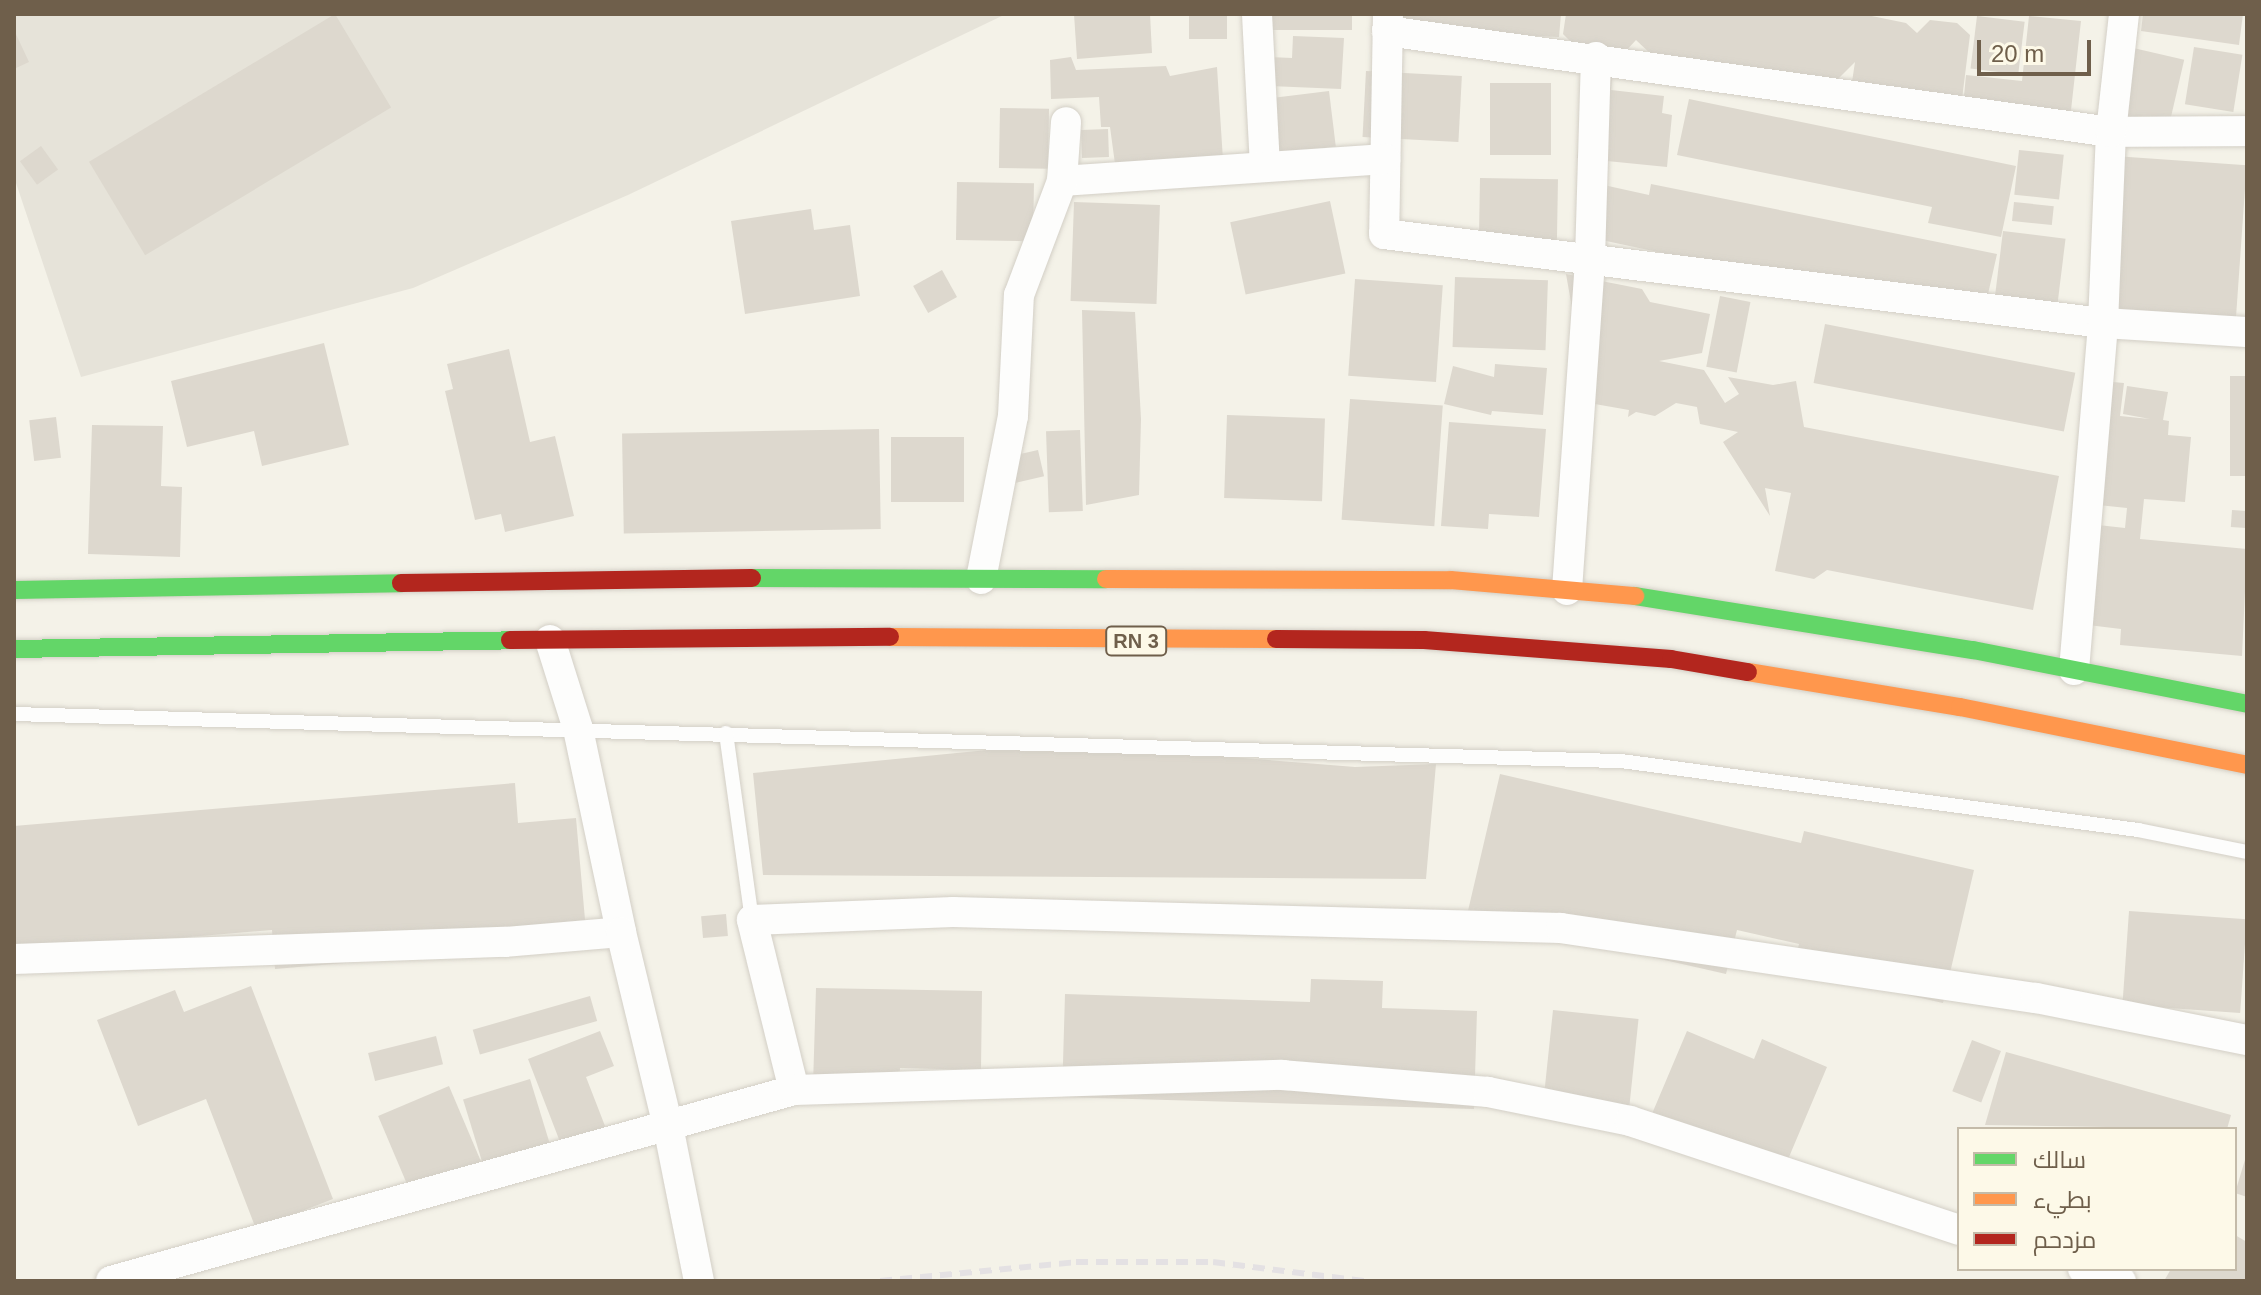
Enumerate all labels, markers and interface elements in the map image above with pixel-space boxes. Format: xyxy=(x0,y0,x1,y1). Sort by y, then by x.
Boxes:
scale bar xyxy=(1981,24,2095,74)
text: 20 m xyxy=(1991,40,2044,67)
road number: RN 3 xyxy=(1104,625,1168,657)
legend xyxy=(1957,1127,2237,1271)
text: سالك xyxy=(2033,1146,2086,1173)
text: بطيء xyxy=(2033,1186,2092,1213)
text: مزدحم xyxy=(2033,1226,2096,1253)

